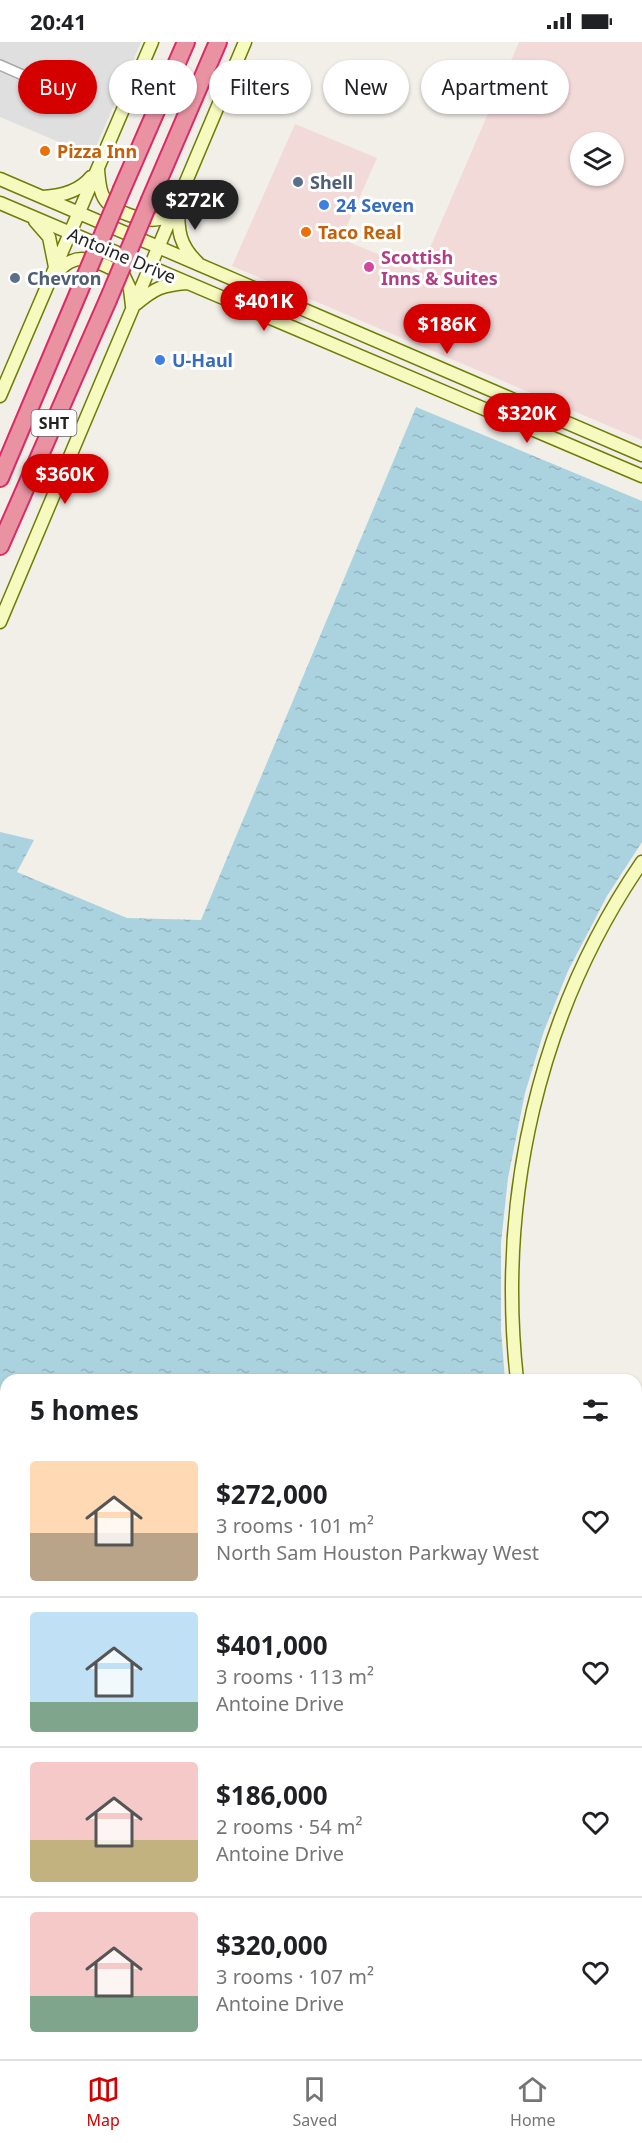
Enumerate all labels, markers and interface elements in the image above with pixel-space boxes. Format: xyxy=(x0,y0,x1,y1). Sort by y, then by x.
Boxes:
text: 20:41 xyxy=(30,6,87,36)
chip: Buy xyxy=(18,60,97,114)
chip: Rent xyxy=(109,60,197,114)
chip: Filters xyxy=(209,60,311,114)
chip: New xyxy=(323,60,409,114)
chip: Apartment xyxy=(421,60,569,114)
map controls xyxy=(570,132,624,186)
button: layers xyxy=(570,132,624,186)
place label: Pizza Inn xyxy=(57,139,137,163)
marker: Pizza Inn xyxy=(38,144,52,158)
place label: Shell xyxy=(310,170,353,194)
marker: Shell xyxy=(291,175,305,189)
pin: $272K xyxy=(153,180,237,231)
text: $272K xyxy=(165,186,225,213)
place label: 24 Seven xyxy=(336,193,414,217)
marker: 24 Seven xyxy=(317,198,331,212)
place label: Taco Real xyxy=(318,220,402,244)
street label: Antoine Drive xyxy=(64,221,180,289)
marker: Taco Real xyxy=(299,225,313,239)
place label: Scottish Inns & Suites xyxy=(381,245,498,290)
marker: Scottish Inns & Suites xyxy=(362,260,376,274)
place label: Chevron xyxy=(27,266,102,290)
marker: Chevron xyxy=(8,271,22,285)
pin: $401K xyxy=(222,281,306,332)
text: $401K xyxy=(234,287,294,314)
pin: $186K xyxy=(405,304,489,355)
text: $186K xyxy=(417,310,477,337)
place label: U-Haul xyxy=(172,348,233,372)
marker: U-Haul xyxy=(153,353,167,367)
pin: $320K xyxy=(485,393,569,444)
text: $320K xyxy=(497,399,557,426)
road number: SHT xyxy=(32,410,76,436)
pin: $360K xyxy=(23,454,107,505)
text: $360K xyxy=(35,460,95,487)
text: 5 homes xyxy=(30,1392,139,1428)
icon: filters xyxy=(579,1394,612,1427)
text: $272,000 xyxy=(216,1476,328,1512)
icon: home xyxy=(78,1485,150,1557)
icon: heart xyxy=(579,1505,612,1538)
text: 3 rooms · 101 m² xyxy=(216,1512,374,1539)
text: North Sam Houston Parkway West xyxy=(216,1539,539,1566)
text: $401,000 xyxy=(216,1627,328,1663)
icon: home xyxy=(78,1636,150,1708)
icon: heart xyxy=(579,1656,612,1689)
text: 3 rooms · 113 m² xyxy=(216,1663,374,1690)
text: Antoine Drive xyxy=(216,1690,344,1717)
text: $186,000 xyxy=(216,1777,328,1813)
icon: home xyxy=(78,1786,150,1858)
icon: heart xyxy=(579,1806,612,1839)
text: 2 rooms · 54 m² xyxy=(216,1813,363,1840)
text: Antoine Drive xyxy=(216,1840,344,1867)
text: $320,000 xyxy=(216,1927,328,1963)
icon: home xyxy=(78,1936,150,2008)
icon: heart xyxy=(579,1956,612,1989)
text: 3 rooms · 107 m² xyxy=(216,1963,374,1990)
text: Antoine Drive xyxy=(216,1990,344,2017)
tab: Map xyxy=(86,2073,120,2131)
tab: Saved xyxy=(293,2073,337,2131)
tab: Home xyxy=(510,2073,556,2131)

